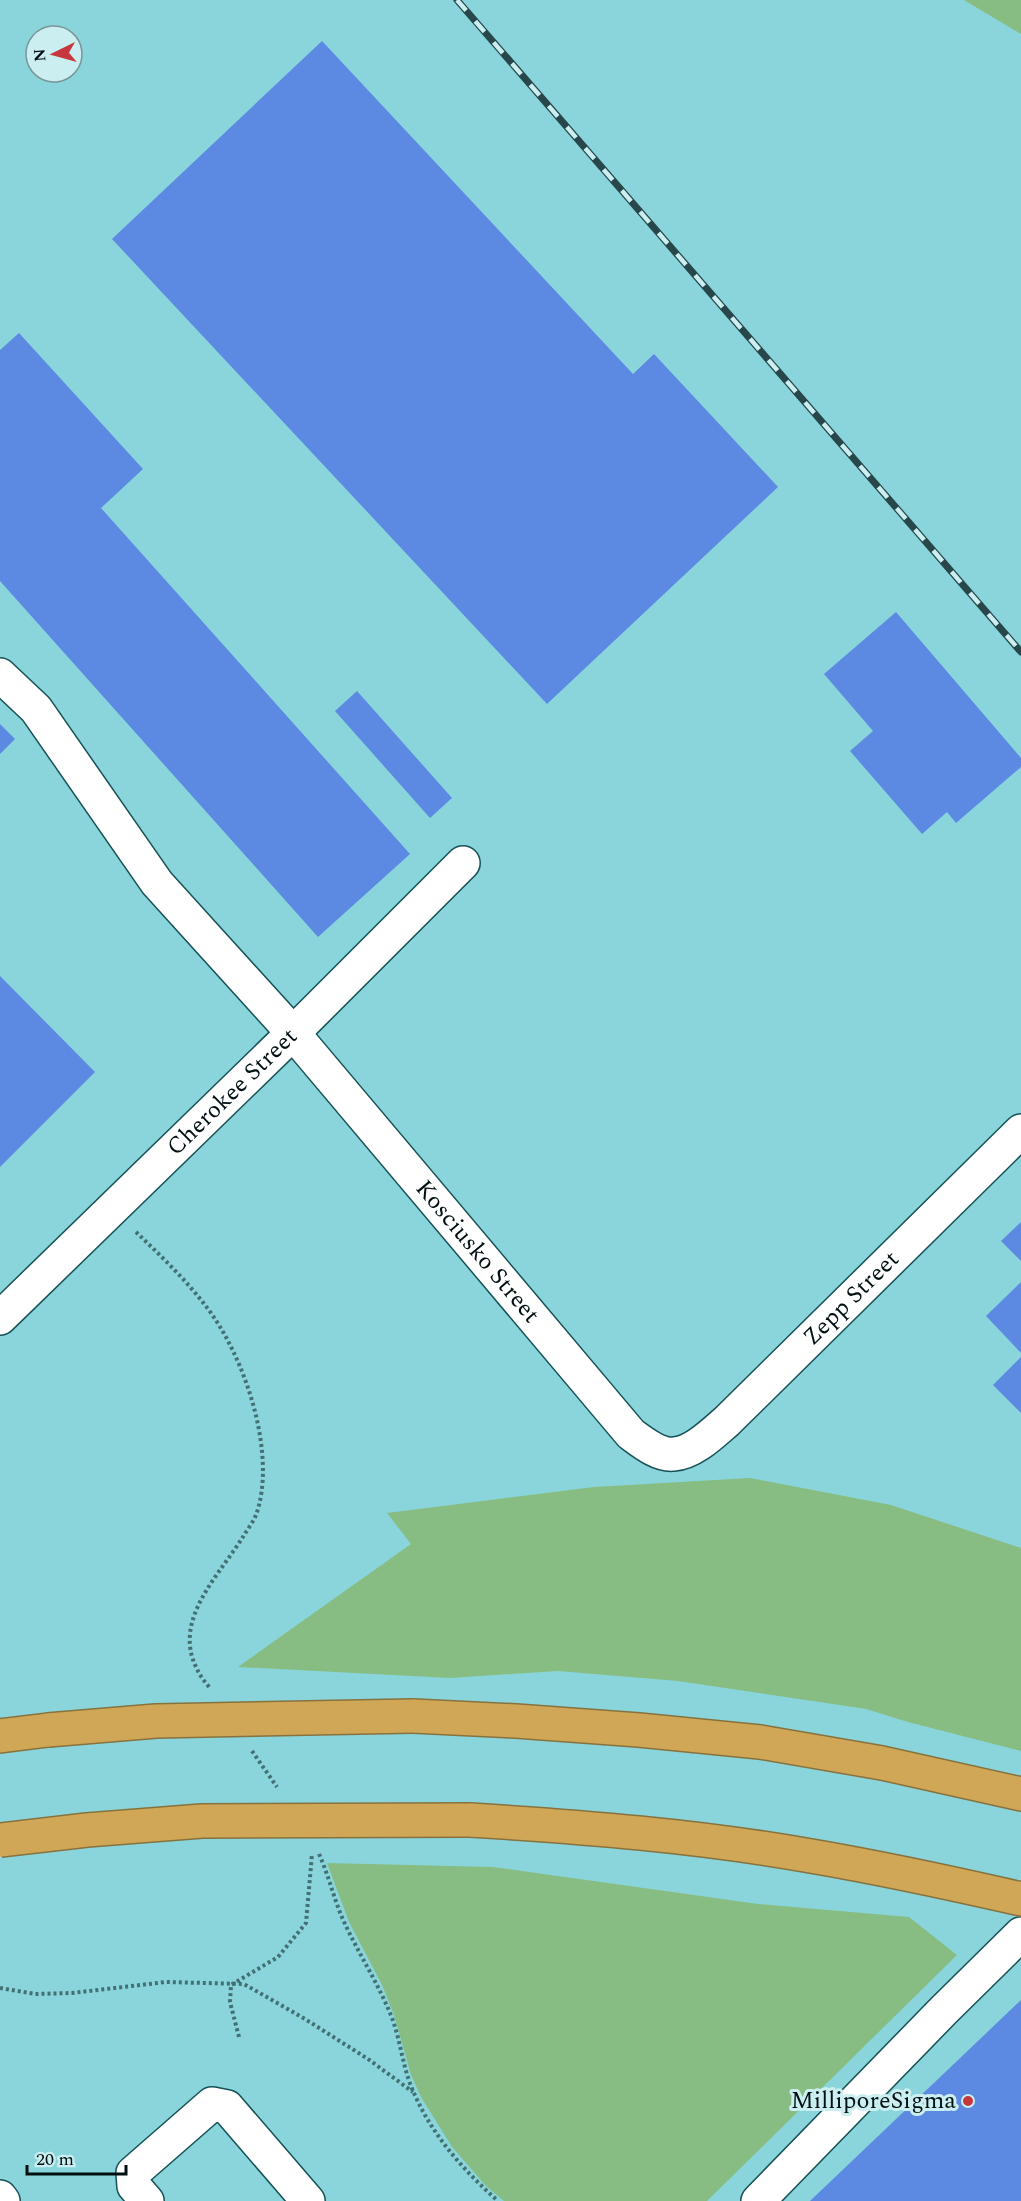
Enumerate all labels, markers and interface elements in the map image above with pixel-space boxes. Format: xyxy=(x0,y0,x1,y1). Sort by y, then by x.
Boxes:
north arrow xyxy=(24,24,84,84)
text: N xyxy=(28,48,53,63)
street label: Cherokee Street xyxy=(159,1020,306,1165)
street label: Kosciusko Street xyxy=(406,1172,548,1331)
street label: Zepp Street xyxy=(795,1242,908,1354)
place label: MilliporeSigma xyxy=(791,2083,956,2119)
marker: MilliporeSigma xyxy=(961,2094,975,2108)
scale bar xyxy=(27,2138,126,2176)
text: 20 m xyxy=(36,2146,74,2173)

